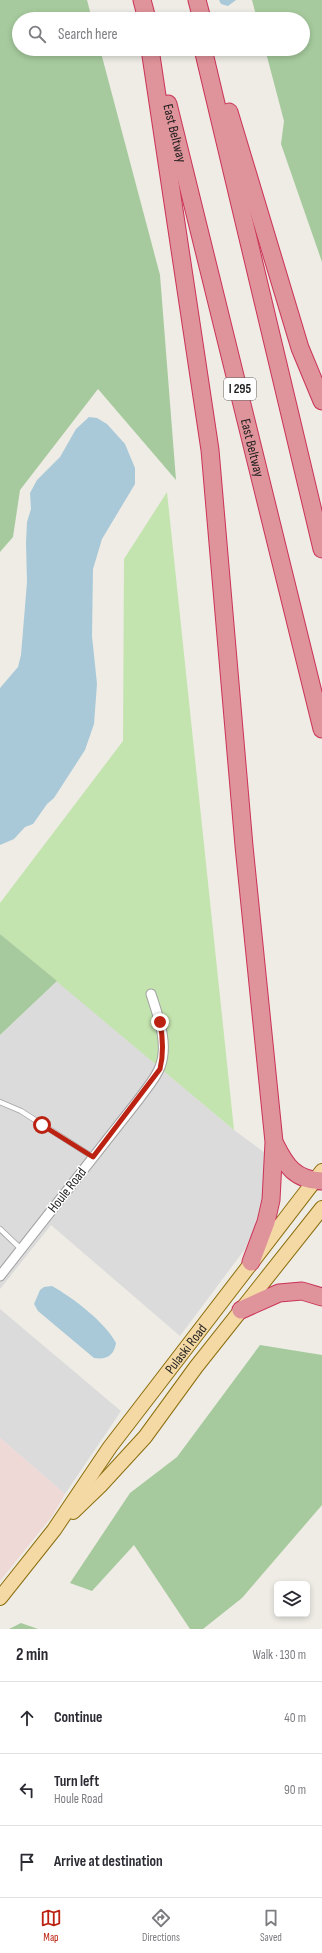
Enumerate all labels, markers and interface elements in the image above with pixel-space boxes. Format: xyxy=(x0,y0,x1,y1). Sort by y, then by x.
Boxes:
search box xyxy=(12,12,310,56)
icon: search xyxy=(26,23,48,45)
text: Search here xyxy=(58,25,118,44)
street label: East Beltway xyxy=(160,102,191,165)
road number: I 295 xyxy=(224,378,256,400)
street label: East Beltway xyxy=(237,417,268,479)
route end xyxy=(151,1013,169,1031)
route start xyxy=(33,1116,51,1134)
street label: Houle Road xyxy=(44,1164,90,1216)
street label: Pulaski Road xyxy=(161,1320,210,1377)
map controls xyxy=(274,1581,310,1617)
button: layers xyxy=(274,1581,310,1617)
text: 2 min xyxy=(16,1645,48,1665)
text: Walk · 130 m xyxy=(253,1647,306,1663)
icon: ahead xyxy=(16,1707,38,1729)
text: Continue xyxy=(54,1708,103,1727)
text: 40 m xyxy=(284,1710,306,1726)
text: Turn left xyxy=(54,1772,99,1791)
icon: left xyxy=(16,1779,38,1801)
text: 90 m xyxy=(284,1782,306,1798)
text: Houle Road xyxy=(54,1791,103,1807)
icon: arrive xyxy=(16,1851,38,1873)
text: Arrive at destination xyxy=(54,1852,163,1871)
tab: Map xyxy=(40,1907,62,1944)
tab: Directions xyxy=(142,1907,180,1944)
tab: Saved xyxy=(260,1907,282,1944)

